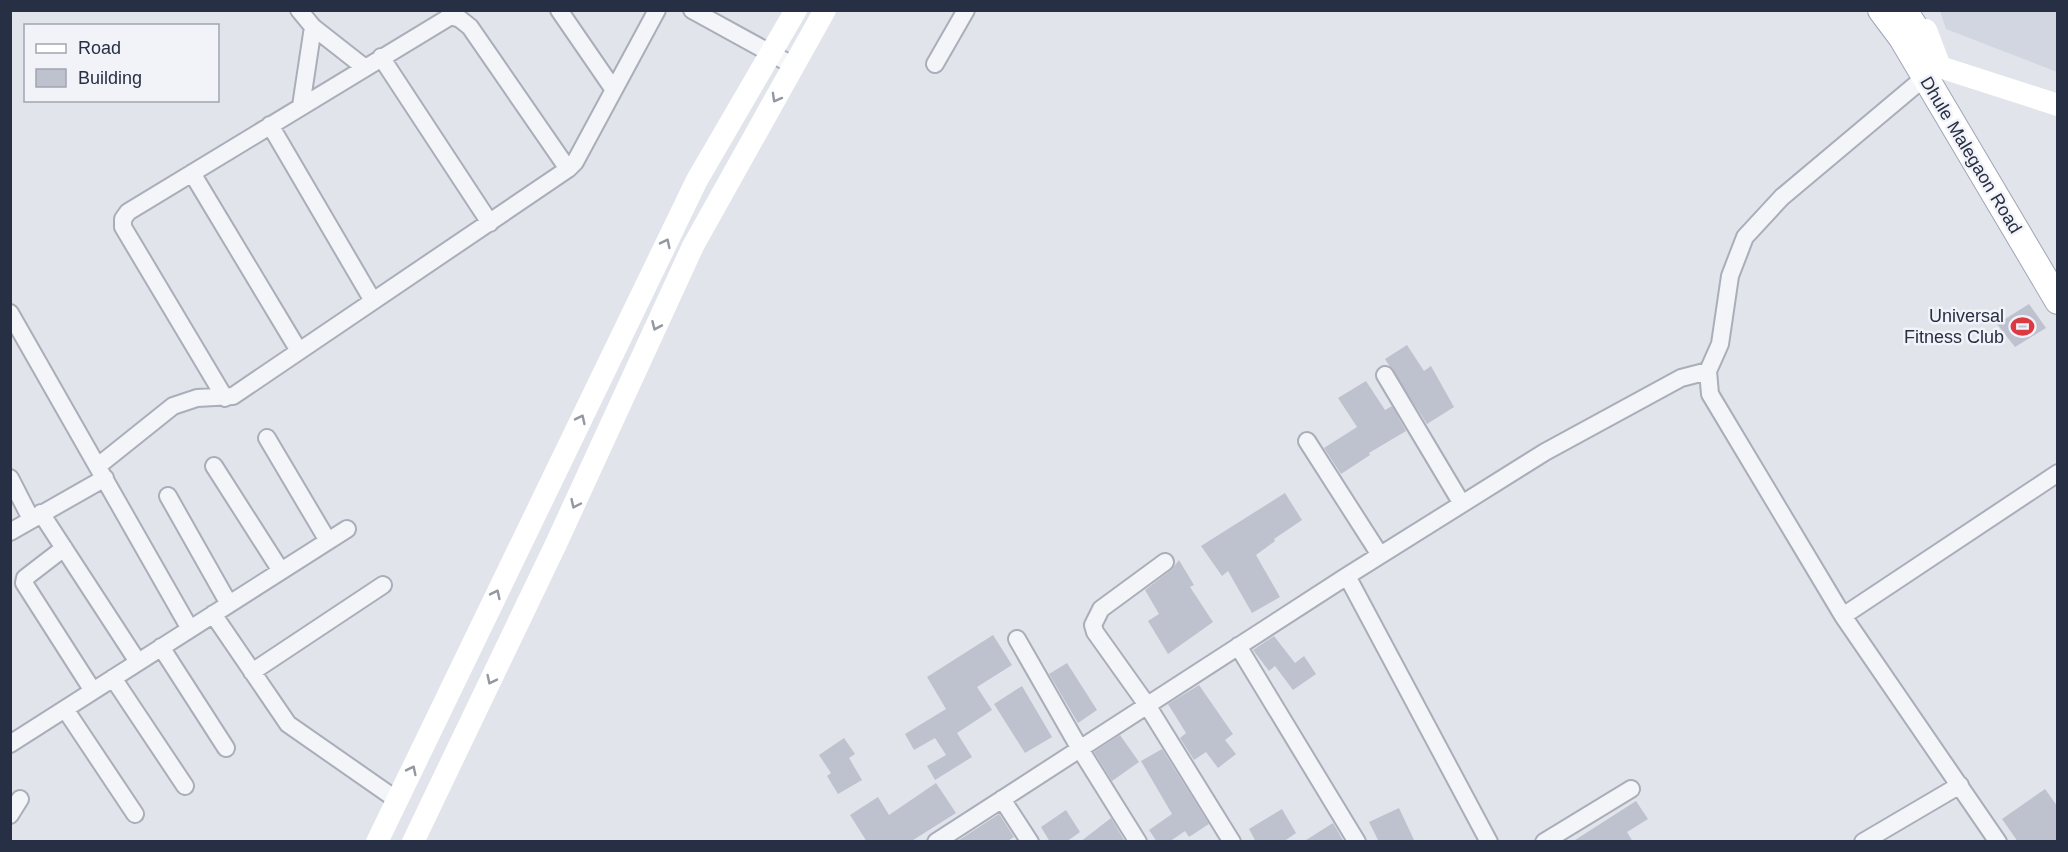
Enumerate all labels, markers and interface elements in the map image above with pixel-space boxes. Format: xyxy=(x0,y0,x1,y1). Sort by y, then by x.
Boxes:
legend xyxy=(24,24,219,102)
text: Road xyxy=(78,38,121,58)
text: Building xyxy=(78,68,142,88)
street label: Dhule Malegaon Road xyxy=(1916,73,2026,237)
one-way arrow xyxy=(772,92,783,102)
one-way arrow xyxy=(659,239,671,250)
place label: Universal Fitness Club xyxy=(1904,306,2004,347)
sports icon: Universal Fitness Club xyxy=(2009,313,2035,339)
one-way arrow xyxy=(651,320,663,331)
one-way arrow xyxy=(574,414,586,425)
one-way arrow xyxy=(570,497,582,508)
one-way arrow xyxy=(489,590,501,601)
one-way arrow xyxy=(487,673,499,684)
one-way arrow xyxy=(404,765,416,776)

